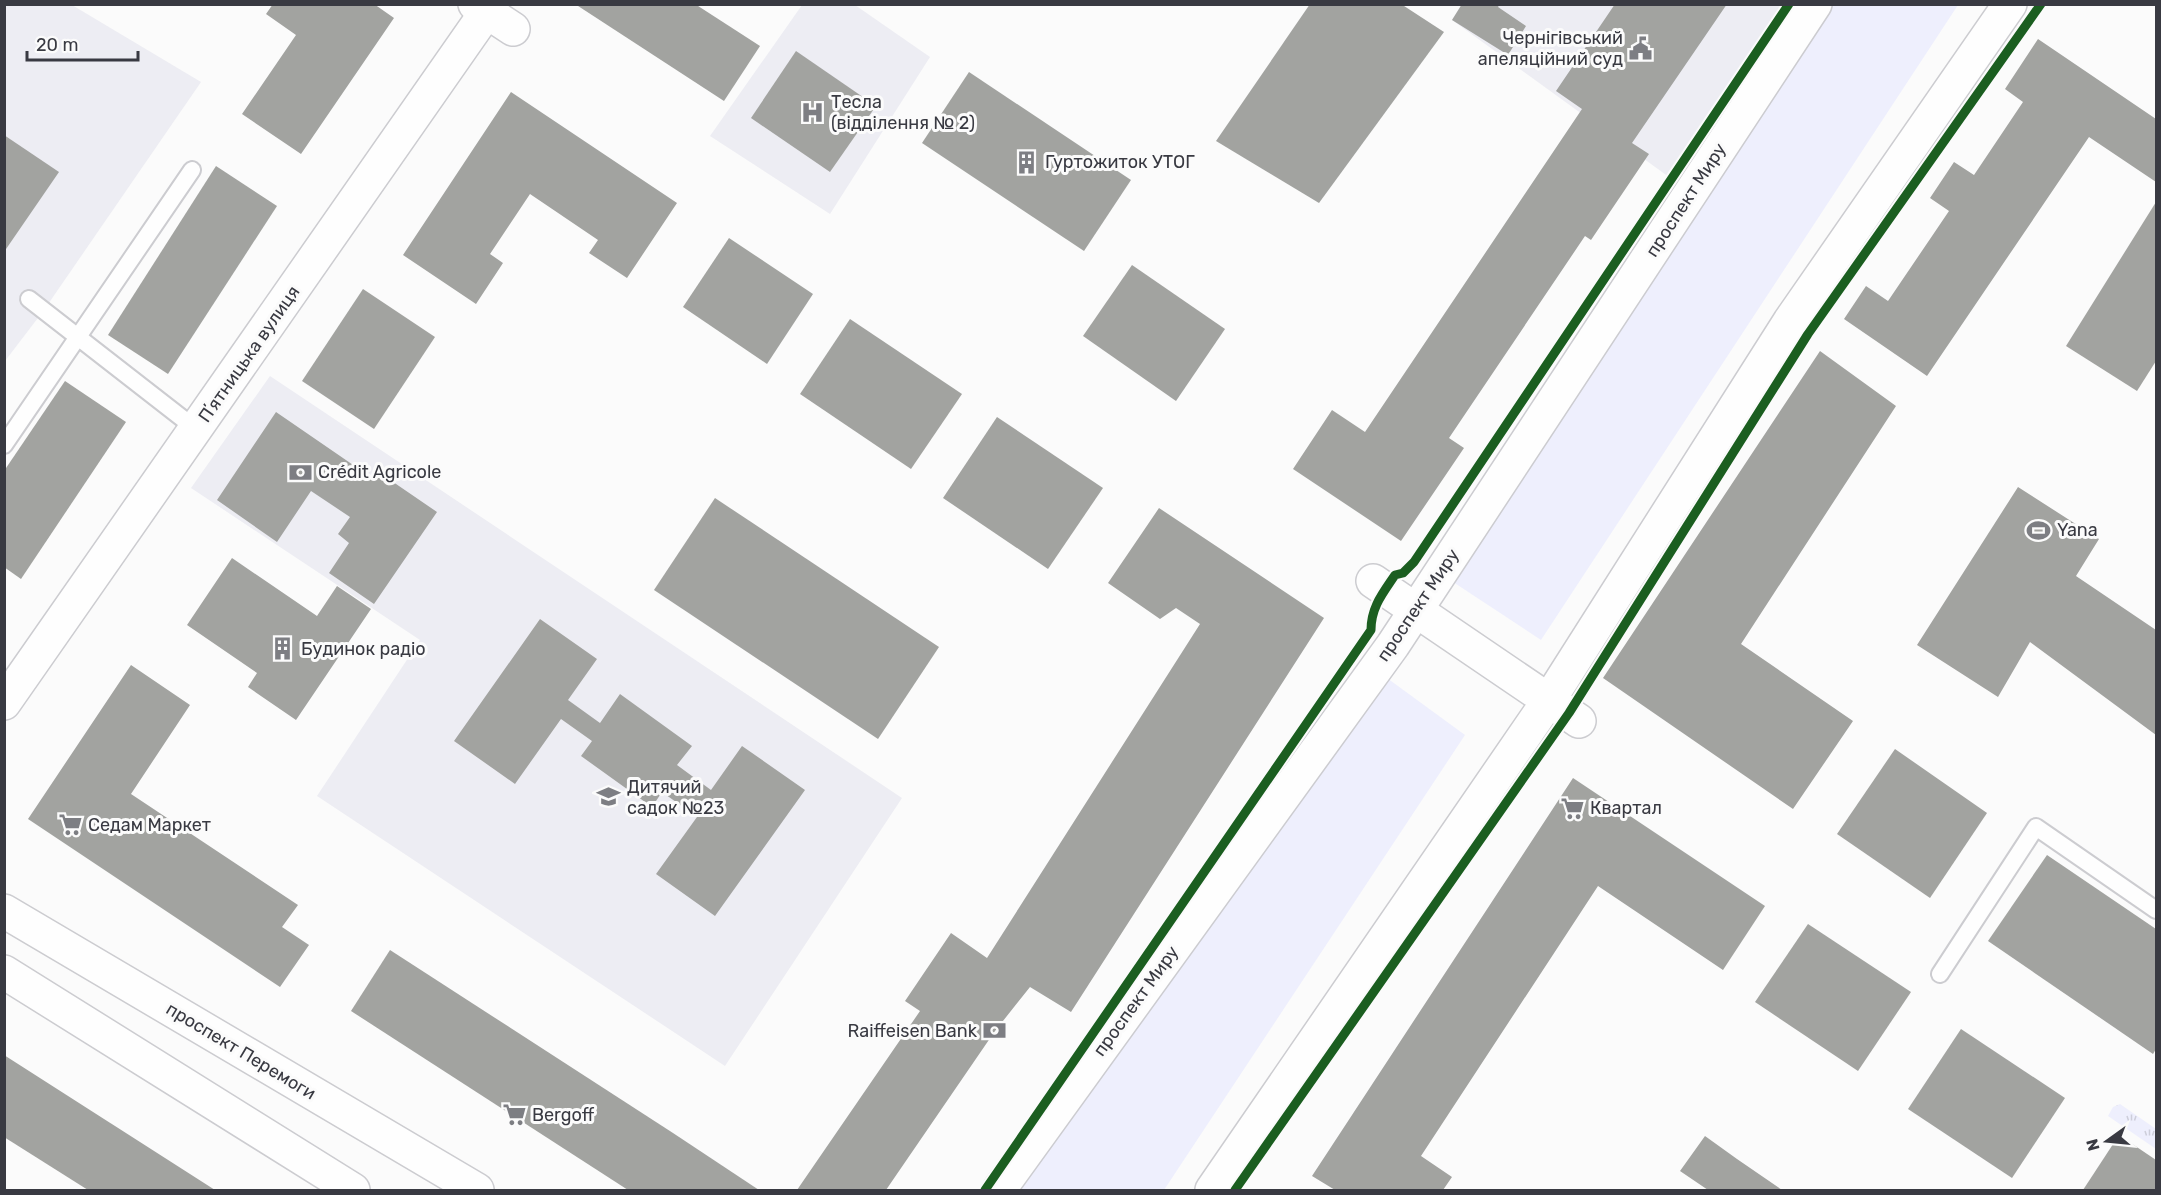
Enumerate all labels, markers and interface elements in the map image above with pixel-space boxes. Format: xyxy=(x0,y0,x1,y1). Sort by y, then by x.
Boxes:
scale bar xyxy=(27,24,138,62)
place label: Чернігівський апеляційний суд xyxy=(1478,27,1623,70)
text: 20 m xyxy=(36,34,78,56)
public building icon: Чернігівський апеляційний суд xyxy=(1628,35,1654,61)
place label: Тесла (відділення № 2) xyxy=(831,91,975,134)
hospital icon: Тесла (відділення № 2) xyxy=(800,99,826,125)
street label: проспект Миру xyxy=(1641,139,1731,261)
building icon: Гуртожиток УТОГ xyxy=(1014,149,1040,175)
place label: Гуртожиток УТОГ xyxy=(1045,151,1195,173)
street label: Пʼятницька вулиця xyxy=(194,281,304,427)
bank icon: Crédit Agricole xyxy=(287,459,313,485)
place label: Crédit Agricole xyxy=(318,461,441,483)
sports icon: Yana xyxy=(2026,517,2052,543)
place label: Yana xyxy=(2057,519,2098,541)
street label: проспект Миру xyxy=(1372,544,1464,666)
building icon: Будинок радіо xyxy=(270,636,296,662)
place label: Будинок радіо xyxy=(301,638,426,660)
place label: Дитячий садок №23 xyxy=(627,776,724,819)
school or university icon: Дитячий садок №23 xyxy=(596,784,622,810)
supermarket icon: Квартал xyxy=(1559,795,1585,821)
place label: Квартал xyxy=(1590,797,1662,819)
supermarket icon: Седам Маркет xyxy=(57,812,83,838)
place label: Седам Маркет xyxy=(88,814,211,836)
street label: проспект Миру xyxy=(1089,941,1184,1061)
street label: проспект Перемоги xyxy=(162,998,320,1104)
bank icon: Raiffeisen Bank xyxy=(982,1018,1008,1044)
place label: Raiffeisen Bank xyxy=(847,1020,978,1042)
supermarket icon: Bergoff xyxy=(501,1102,527,1128)
place label: Bergoff xyxy=(532,1104,595,1126)
north arrow xyxy=(2077,1111,2137,1171)
text: N xyxy=(2082,1137,2104,1153)

